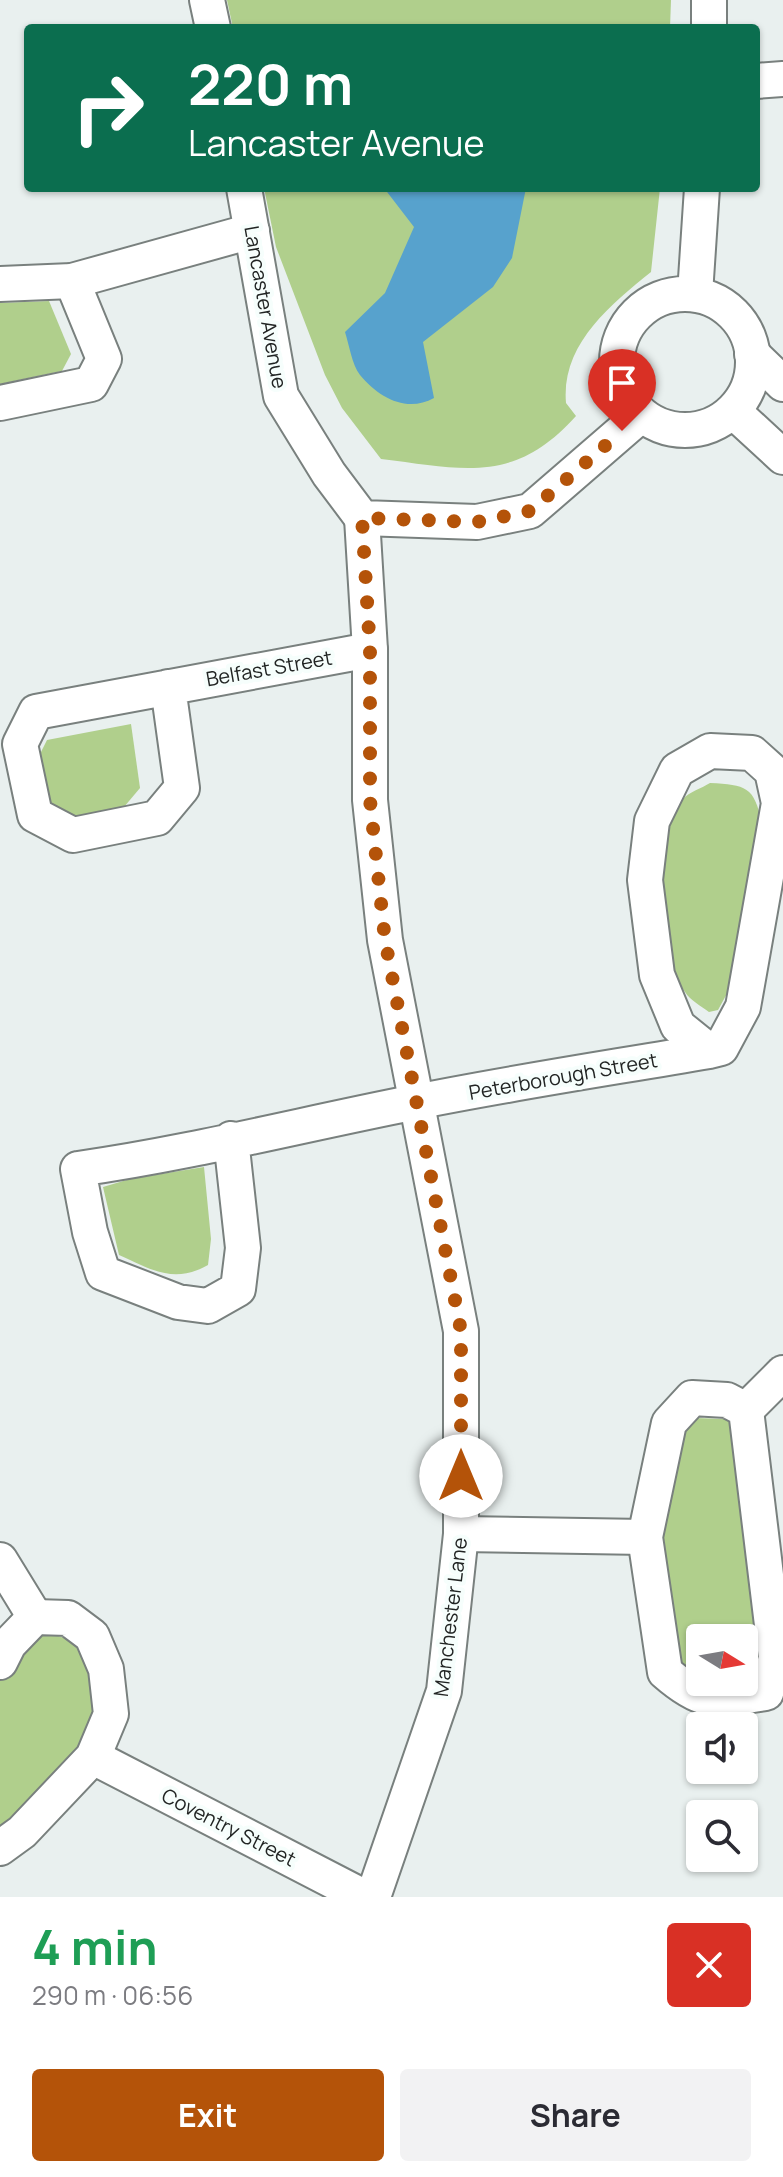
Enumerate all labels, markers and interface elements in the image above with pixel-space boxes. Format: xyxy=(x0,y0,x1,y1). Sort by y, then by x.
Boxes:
text: 220 m xyxy=(188,45,353,122)
icon: right xyxy=(56,56,160,160)
text: Lancaster Avenue xyxy=(188,118,485,167)
street label: Lancaster Avenue xyxy=(238,224,294,390)
pin xyxy=(588,349,656,431)
icon: arrive xyxy=(600,361,644,405)
street label: Belfast Street xyxy=(204,644,334,692)
street label: Peterborough Street xyxy=(467,1046,659,1106)
position arrow xyxy=(419,1434,503,1518)
street label: Manchester Lane xyxy=(427,1536,473,1698)
north arrow xyxy=(686,1624,758,1696)
map controls xyxy=(686,1624,758,1872)
button: sound xyxy=(686,1712,758,1784)
street label: Coventry Street xyxy=(157,1782,301,1872)
button: search xyxy=(686,1800,758,1872)
text: 4 min xyxy=(32,1914,157,1979)
button: close xyxy=(667,1923,751,2007)
text: 290 m · 06:56 xyxy=(32,1977,193,2013)
button: Exit xyxy=(32,2069,384,2161)
button: Share xyxy=(400,2069,751,2161)

